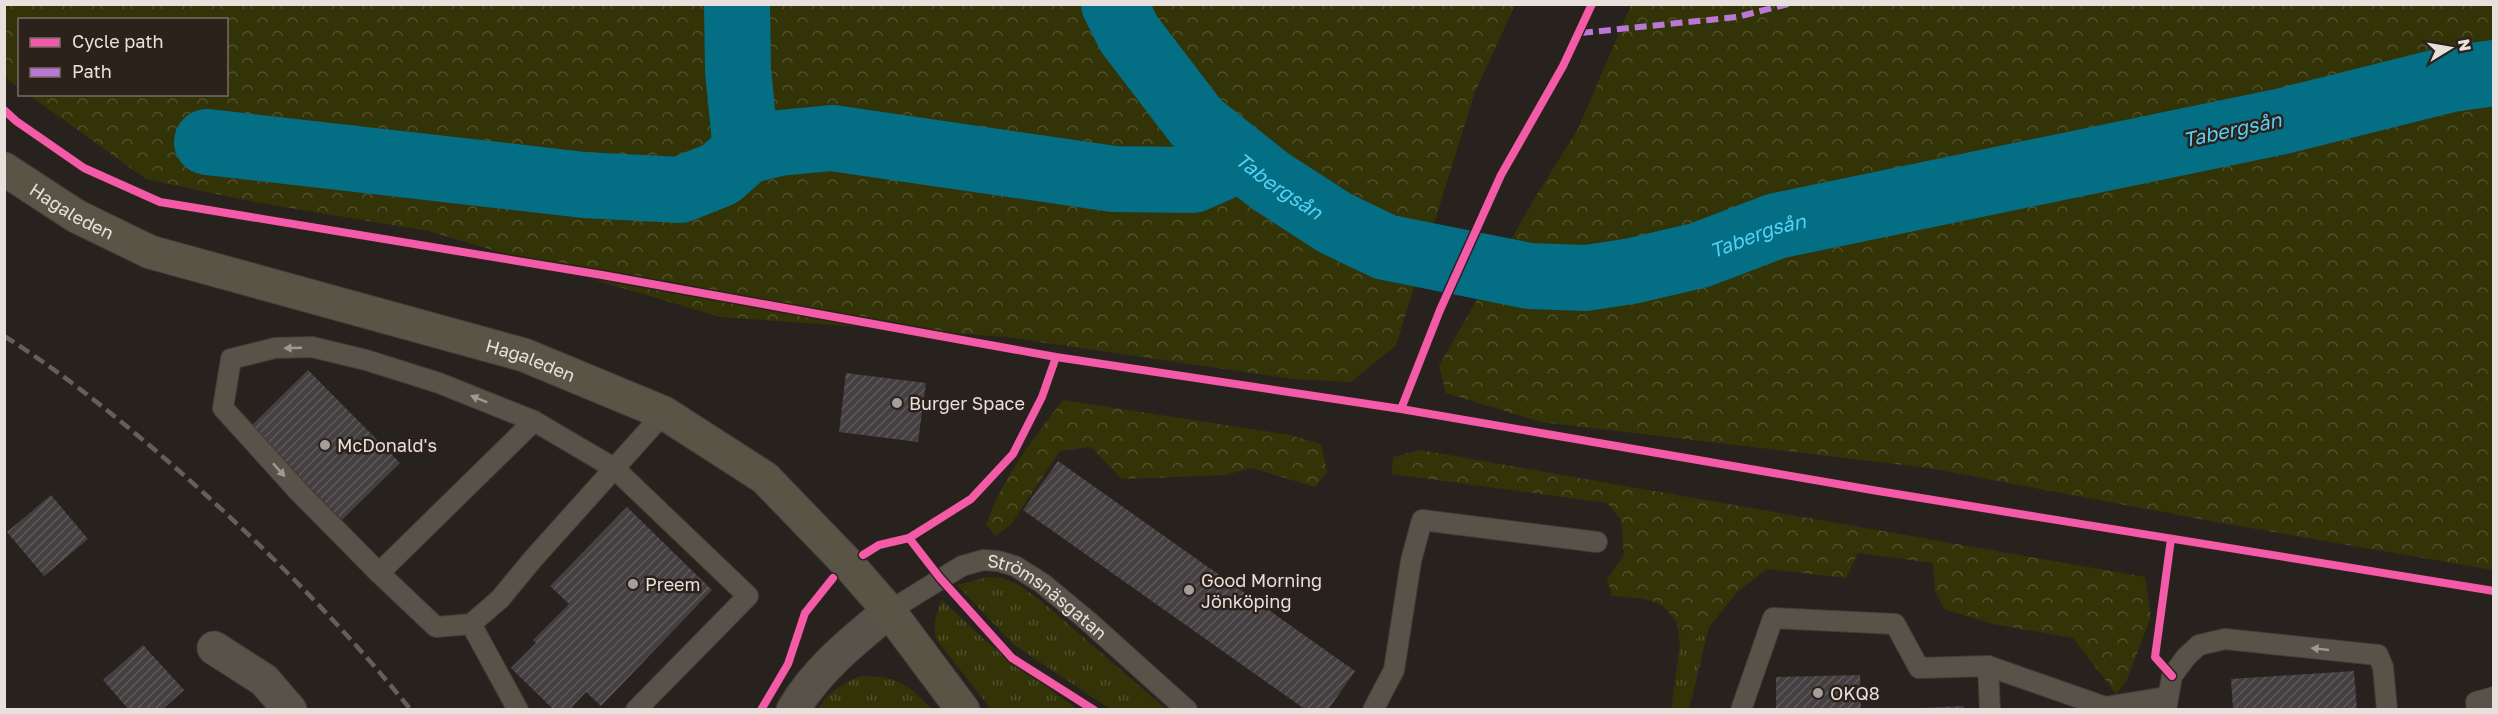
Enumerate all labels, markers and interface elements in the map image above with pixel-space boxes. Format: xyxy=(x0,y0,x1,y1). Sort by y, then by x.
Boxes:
legend xyxy=(18,18,228,96)
north arrow xyxy=(2420,18,2480,78)
text: Cycle path xyxy=(72,30,164,52)
text: N xyxy=(2454,37,2476,53)
text: Path xyxy=(72,60,112,82)
water label: Tabergsån xyxy=(2181,107,2284,152)
water label: Tabergsån xyxy=(1231,147,1328,224)
street label: Hagaleden xyxy=(26,178,118,244)
water label: Tabergsån xyxy=(1706,208,1808,262)
street label: Hagaleden xyxy=(483,334,579,386)
one-way arrow xyxy=(283,343,302,353)
place label: Burger Space xyxy=(909,392,1025,414)
one-way arrow xyxy=(470,394,488,404)
marker: Burger Space xyxy=(890,396,904,410)
place label: McDonald's xyxy=(337,434,437,456)
marker: McDonald's xyxy=(318,438,332,452)
one-way arrow xyxy=(272,462,286,477)
street label: Strömsnäsgatan xyxy=(987,549,1112,644)
place label: Good Morning Jönköping xyxy=(1201,569,1322,612)
place label: Preem xyxy=(645,573,700,595)
marker: Preem xyxy=(626,577,640,591)
marker: Good Morning Jönköping xyxy=(1182,583,1196,597)
one-way arrow xyxy=(2311,644,2330,654)
place label: OKQ8 xyxy=(1830,682,1880,704)
marker: OKQ8 xyxy=(1811,686,1825,700)

